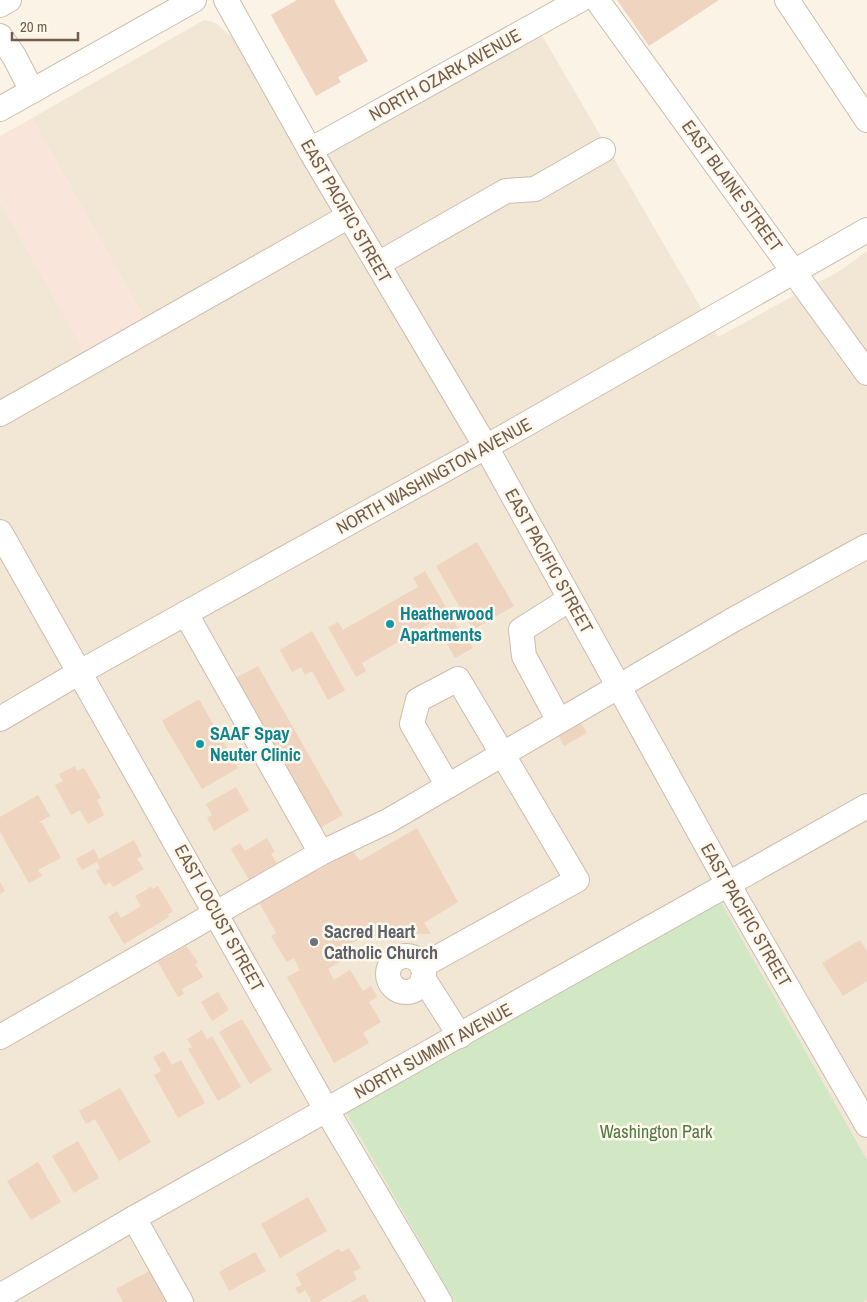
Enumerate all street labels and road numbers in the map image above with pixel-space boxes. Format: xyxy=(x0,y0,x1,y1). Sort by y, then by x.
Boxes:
street label: NORTH OZARK AVENUE xyxy=(364,22,525,127)
street label: EAST BLAINE STREET xyxy=(676,115,789,257)
street label: EAST PACIFIC STREET xyxy=(295,134,398,287)
street label: NORTH WASHINGTON AVENUE xyxy=(331,411,536,540)
street label: EAST PACIFIC STREET xyxy=(499,484,600,638)
street label: EAST PACIFIC STREET xyxy=(695,838,798,991)
street label: EAST LOCUST STREET xyxy=(169,840,270,996)
street label: NORTH SUMMIT AVENUE xyxy=(349,997,516,1104)

